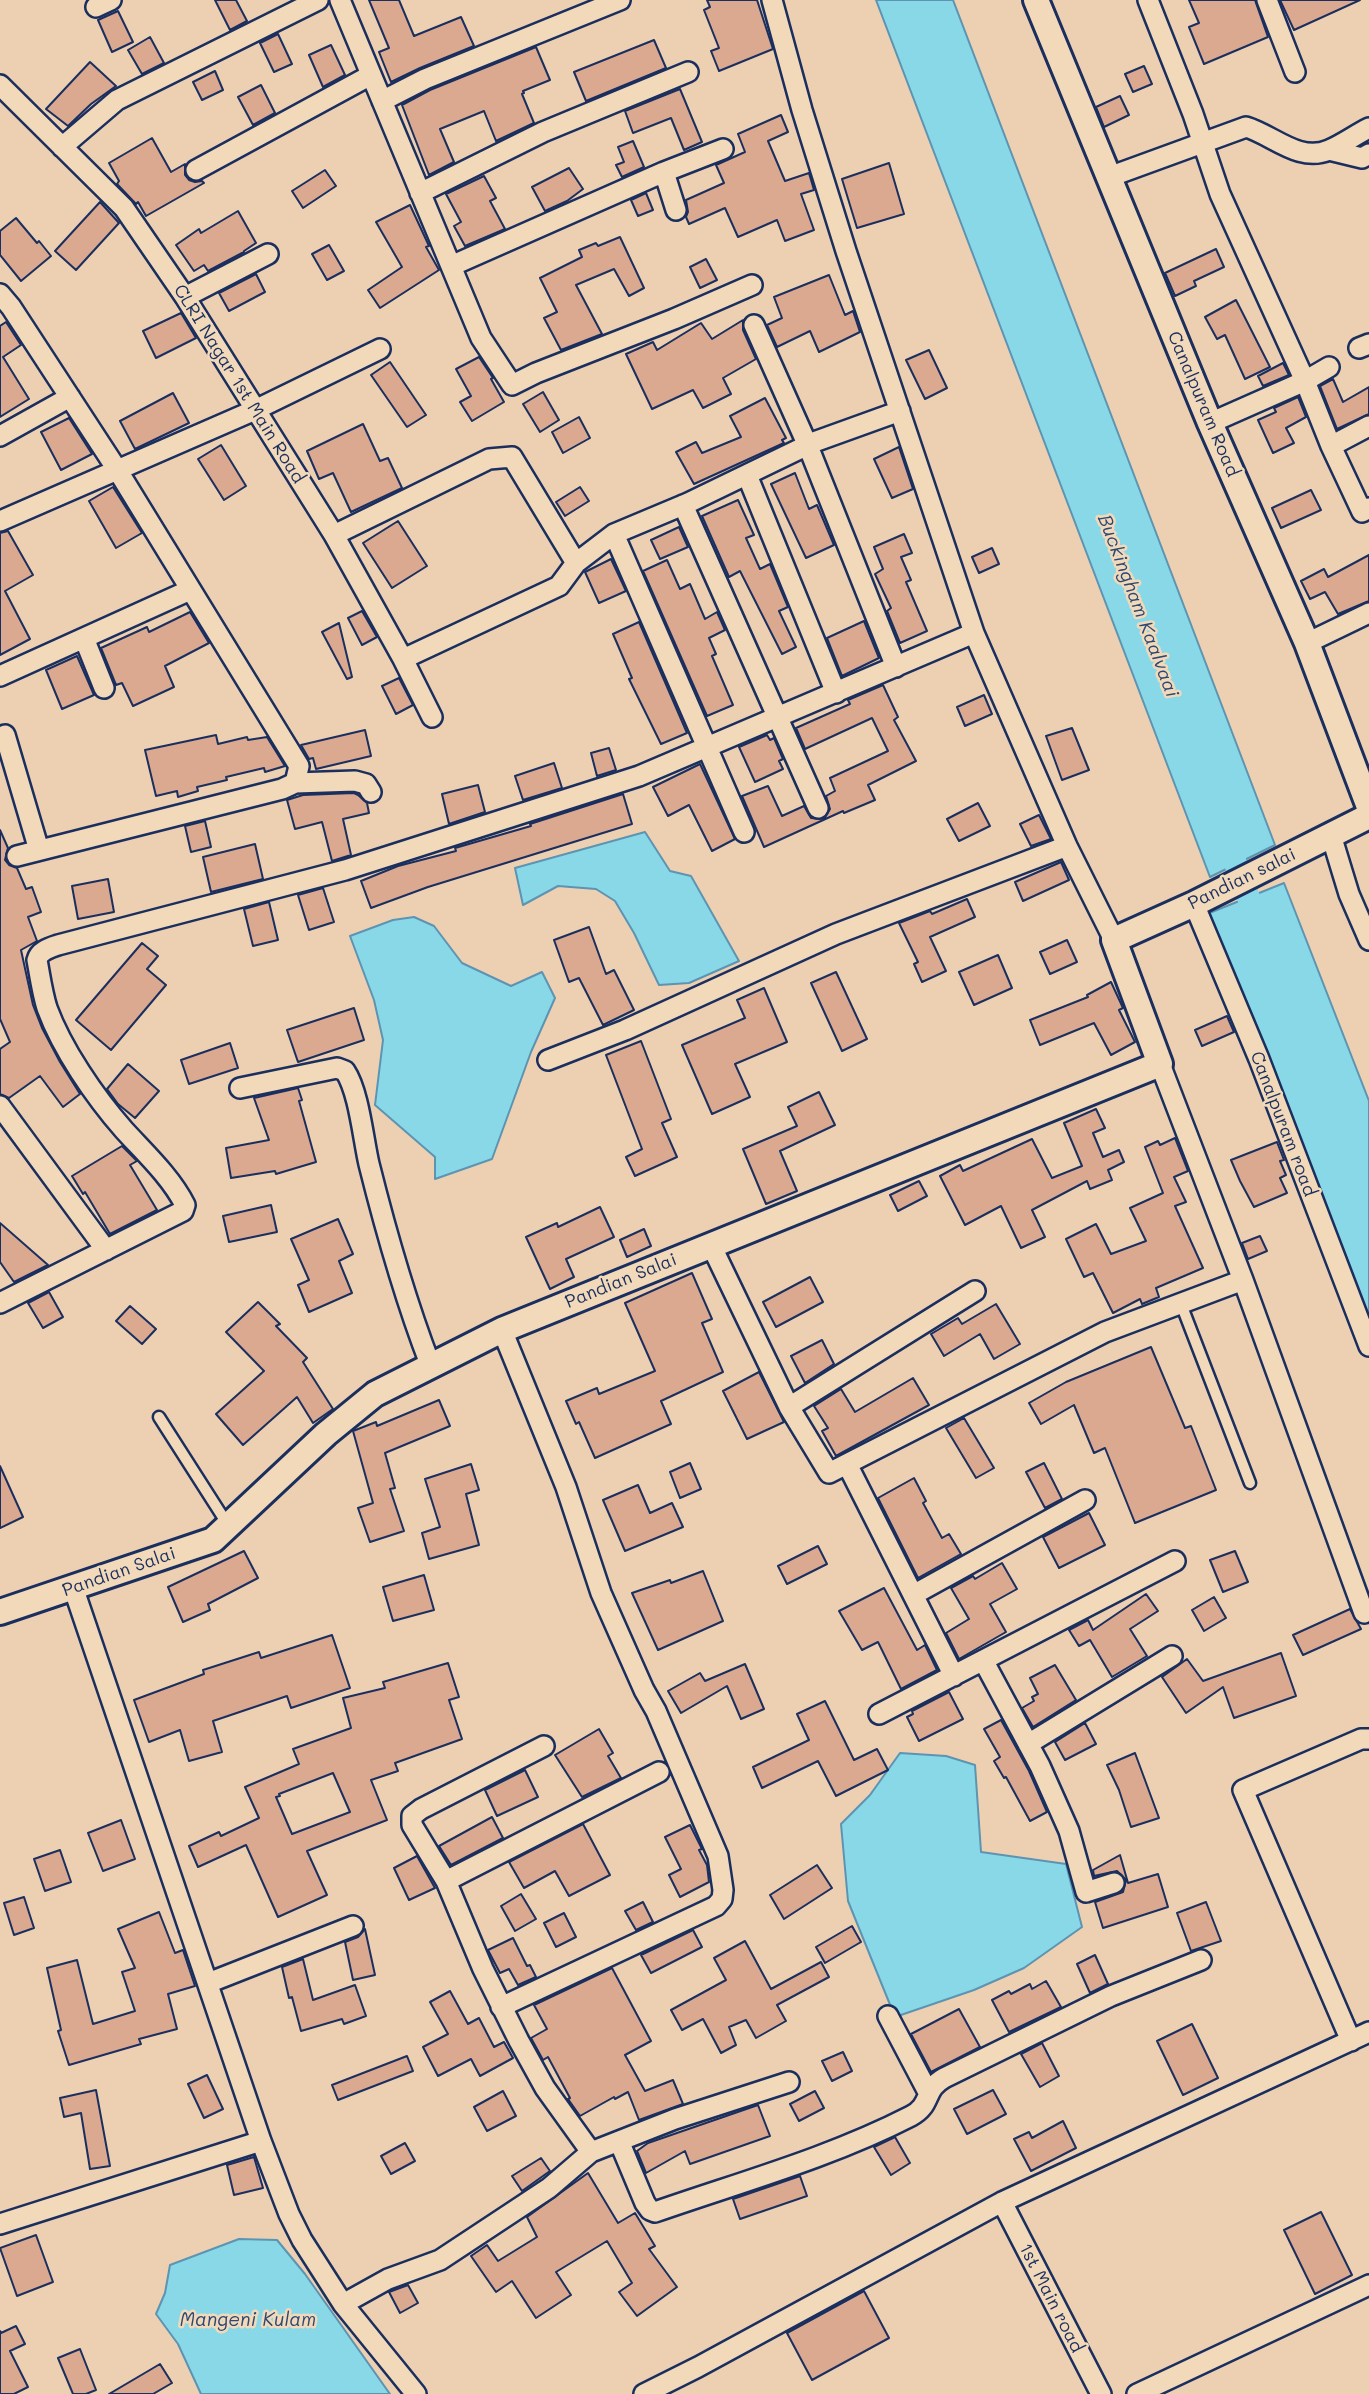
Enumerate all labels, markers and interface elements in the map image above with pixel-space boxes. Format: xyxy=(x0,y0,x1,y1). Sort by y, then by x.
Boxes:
street label: CLRI Nagar 1st Main Road xyxy=(169,281,309,487)
street label: Canalpuram Road xyxy=(1163,328,1243,480)
water label: Buckingham Kaalvaai xyxy=(1093,511,1183,701)
street label: Pandian salai xyxy=(1185,844,1299,914)
street label: Canalpuram road xyxy=(1245,1049,1321,1199)
street label: Pandian Salai xyxy=(562,1249,680,1313)
street label: Pandian Salai xyxy=(59,1542,179,1602)
street label: 1st Main road xyxy=(1014,2240,1088,2356)
water label: Mangeni Kulam xyxy=(180,2309,316,2331)

